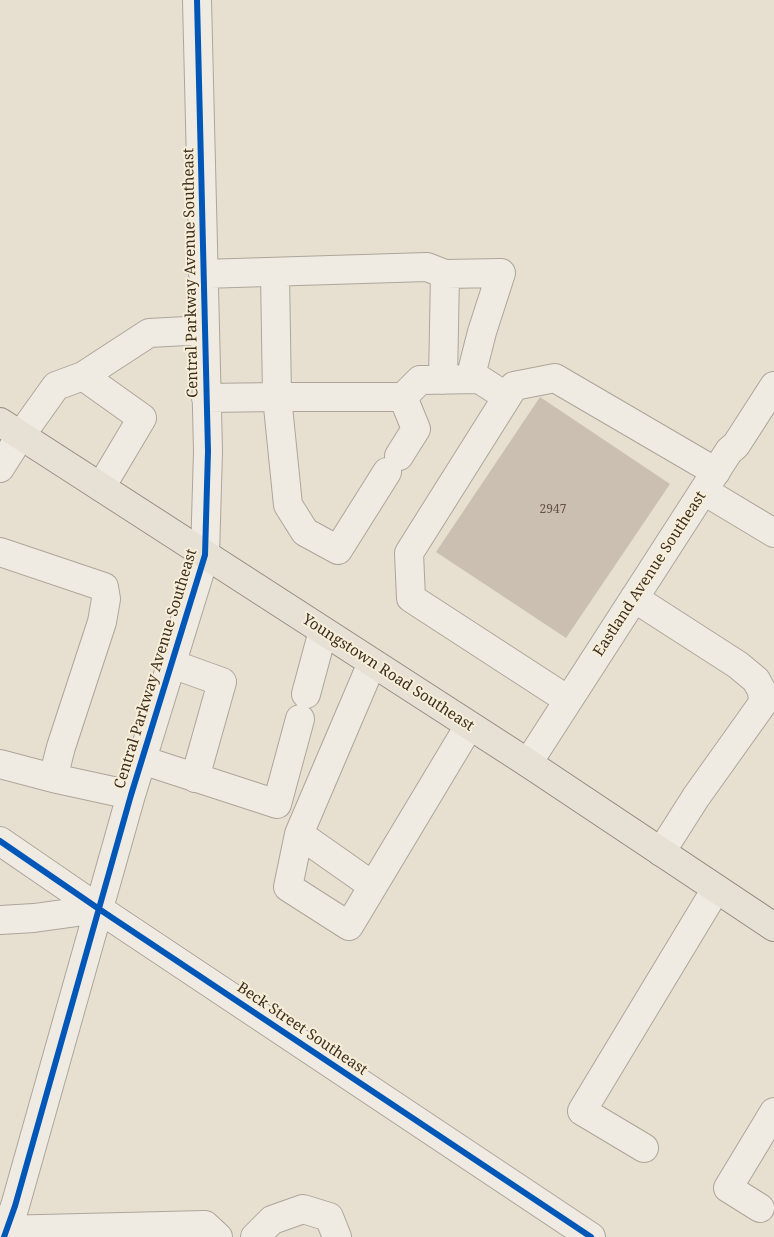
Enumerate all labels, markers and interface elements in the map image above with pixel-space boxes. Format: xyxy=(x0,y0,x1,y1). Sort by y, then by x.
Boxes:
street label: Central Parkway Avenue Southeast xyxy=(180,148,202,398)
street label: Eastland Avenue Southeast xyxy=(590,488,710,660)
house number: 2947 xyxy=(540,503,566,517)
street label: Central Parkway Avenue Southeast xyxy=(111,547,201,791)
street label: Youngstown Road Southeast xyxy=(299,611,477,735)
street label: Beck Street Southeast xyxy=(233,979,371,1079)

